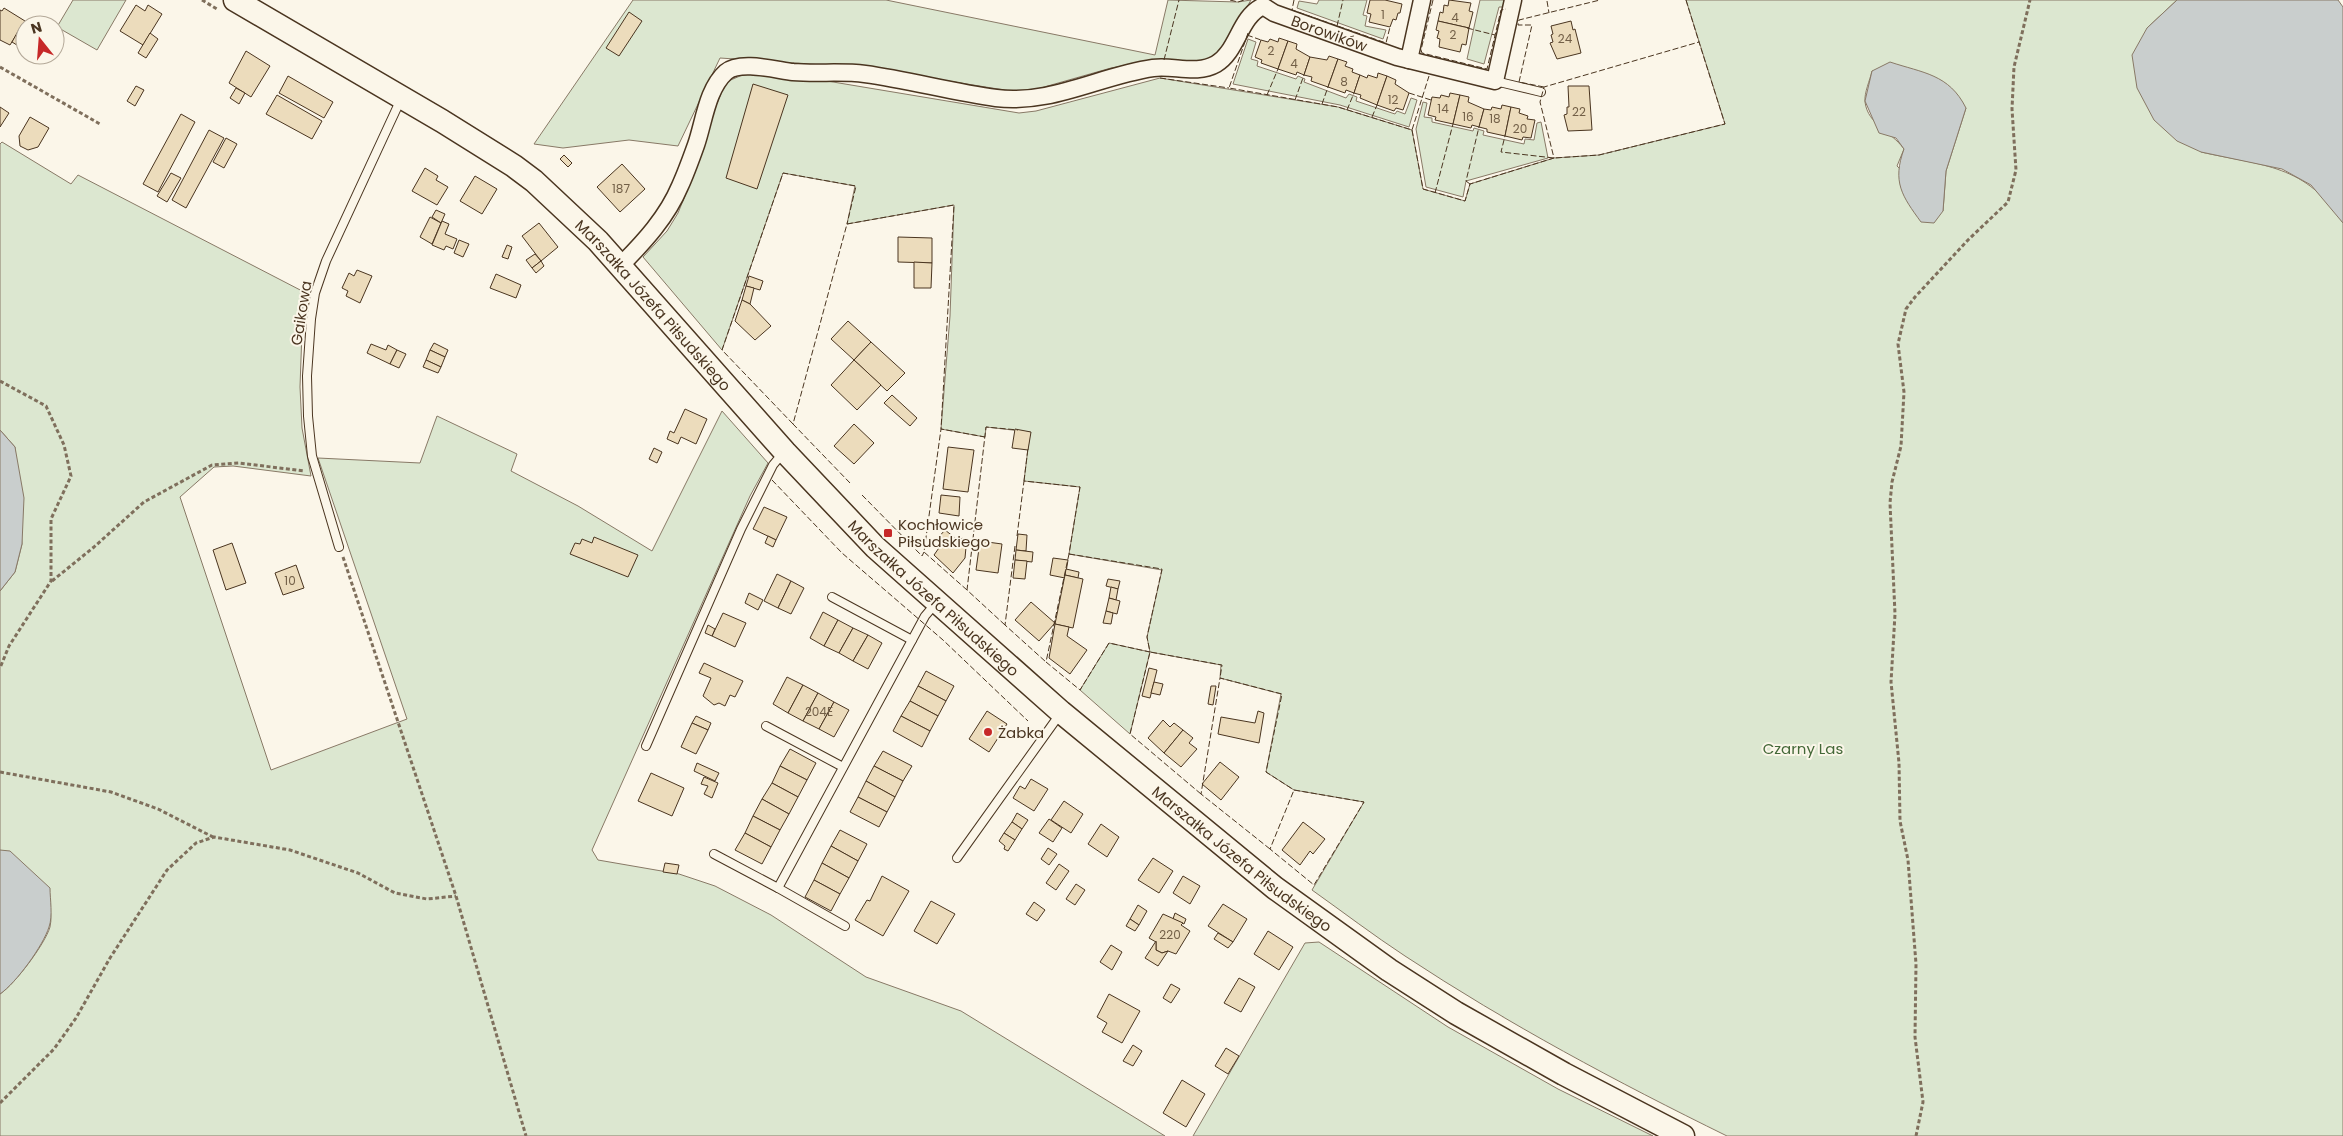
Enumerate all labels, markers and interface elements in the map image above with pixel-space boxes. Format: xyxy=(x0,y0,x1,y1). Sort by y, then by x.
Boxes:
house number: 1 xyxy=(1381,6,1385,23)
house number: 4 xyxy=(1451,9,1459,26)
street label: Borowików xyxy=(1288,10,1371,56)
north arrow xyxy=(15,15,65,65)
text: N xyxy=(28,16,44,39)
house number: 2 xyxy=(1450,26,1457,43)
house number: 24 xyxy=(1558,30,1573,47)
house number: 2 xyxy=(1268,42,1275,59)
house number: 4 xyxy=(1290,55,1298,72)
house number: 8 xyxy=(1340,73,1348,90)
house number: 12 xyxy=(1388,91,1398,108)
house number: 14 xyxy=(1437,100,1449,117)
house number: 22 xyxy=(1572,103,1586,120)
house number: 16 xyxy=(1462,108,1474,125)
house number: 18 xyxy=(1489,110,1501,127)
house number: 20 xyxy=(1513,120,1527,137)
house number: 187 xyxy=(612,180,630,197)
street label: Marszałka Józefa Piłsudskiego xyxy=(571,215,736,395)
street label: Gaikowa xyxy=(286,279,316,347)
place label: Kochłowice Piłsudskiego xyxy=(898,514,990,552)
street label: Marszałka Józefa Piłsudskiego xyxy=(844,515,1024,681)
marker: Kochłowice Piłsudskiego xyxy=(882,527,894,539)
house number: 10 xyxy=(284,572,296,589)
house number: 204E xyxy=(805,703,833,720)
place label: Żabka xyxy=(998,722,1044,743)
marker: Żabka xyxy=(982,726,994,738)
park label: Czarny Las xyxy=(1763,738,1843,759)
street label: Marszałka Józefa Piłsudskiego xyxy=(1148,781,1336,936)
house number: 220 xyxy=(1159,926,1181,943)

